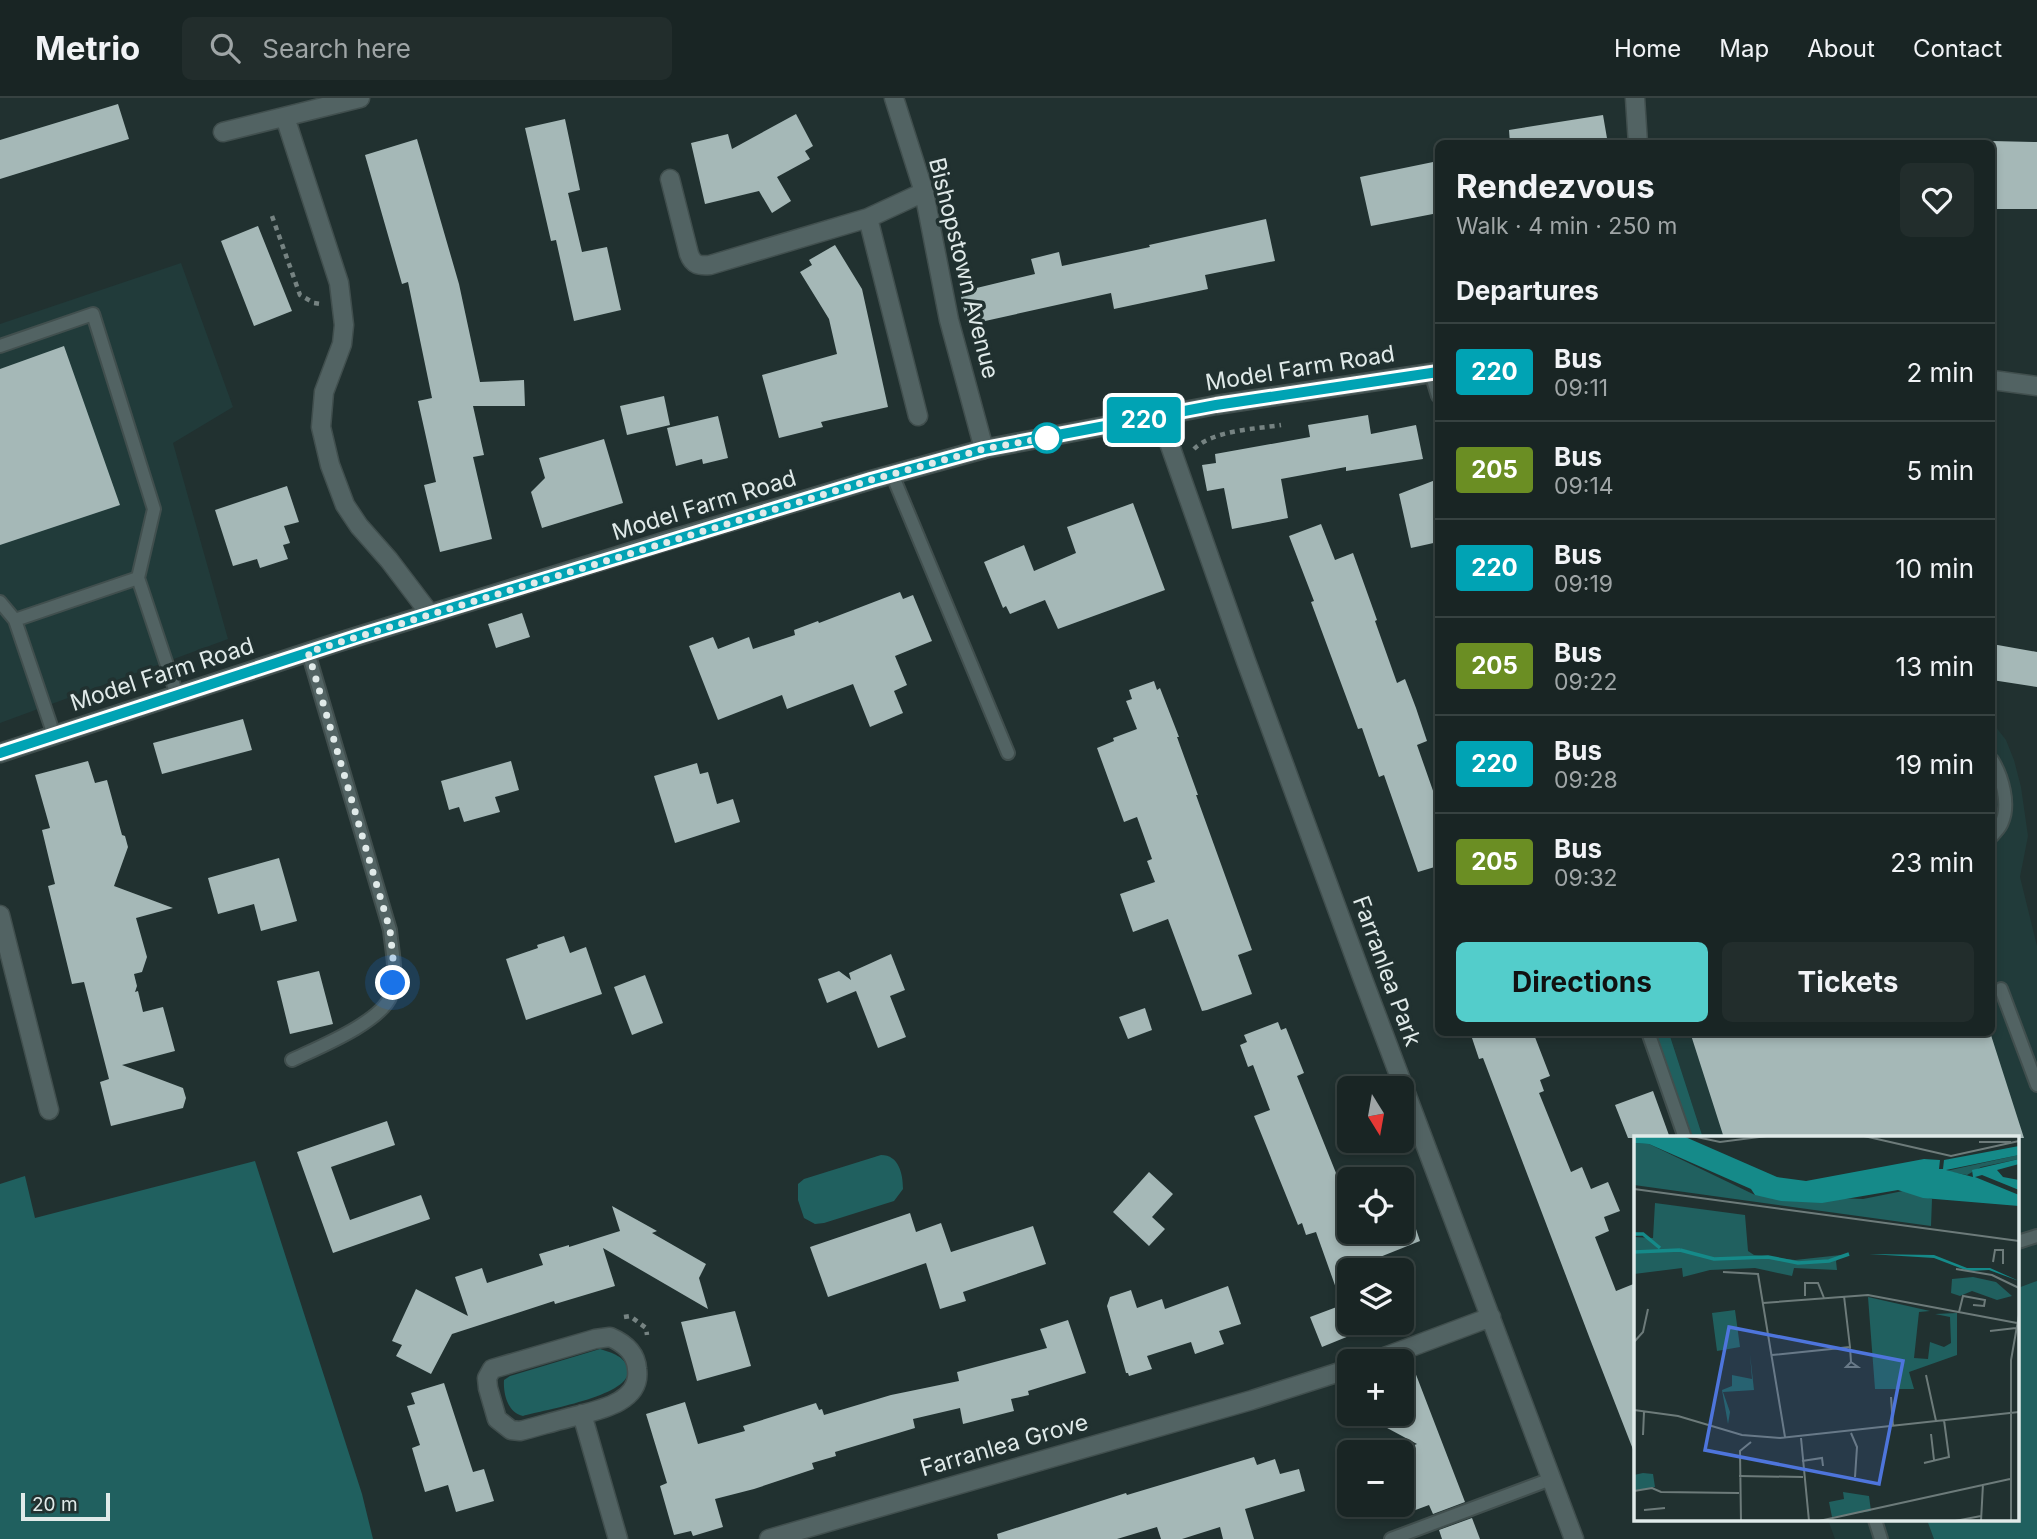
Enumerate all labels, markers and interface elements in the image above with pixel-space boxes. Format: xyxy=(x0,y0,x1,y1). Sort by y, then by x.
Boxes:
search box xyxy=(182,17,672,80)
text: Metrio xyxy=(35,28,140,68)
icon: search xyxy=(206,29,244,67)
text: Search here xyxy=(262,33,411,64)
text: Home xyxy=(1614,34,1681,63)
text: Map xyxy=(1719,34,1769,63)
text: About xyxy=(1807,34,1875,63)
text: Contact xyxy=(1913,34,2002,63)
street label: Bishopstown Avenue xyxy=(923,155,1005,381)
button: heart xyxy=(1900,163,1974,237)
text: Rendezvous xyxy=(1456,166,1655,206)
text: Walk · 4 min · 250 m xyxy=(1456,212,1678,240)
text: Departures xyxy=(1456,275,1599,306)
street label: Model Farm Road xyxy=(1203,339,1397,397)
text: Bus xyxy=(1554,343,1602,374)
text: 220 xyxy=(1471,357,1518,386)
text: 2 min xyxy=(1906,357,1974,388)
text: 09:11 xyxy=(1554,374,1608,402)
line badge: 220 xyxy=(1104,397,1184,443)
text: 220 xyxy=(1121,405,1167,434)
unlabelled marker xyxy=(1032,423,1062,453)
text: Bus xyxy=(1554,441,1602,472)
text: 205 xyxy=(1471,455,1518,484)
text: 5 min xyxy=(1906,455,1974,486)
street label: Model Farm Road xyxy=(609,464,799,546)
text: 09:14 xyxy=(1554,472,1614,500)
text: Bus xyxy=(1554,539,1602,570)
text: 220 xyxy=(1471,553,1518,582)
text: 10 min xyxy=(1895,553,1974,584)
text: 09:19 xyxy=(1554,570,1613,598)
street label: Model Farm Road xyxy=(67,631,257,717)
text: Bus xyxy=(1554,637,1602,668)
text: 205 xyxy=(1471,651,1518,680)
text: 13 min xyxy=(1896,651,1974,682)
text: 09:22 xyxy=(1554,668,1617,696)
text: Bus xyxy=(1554,735,1602,766)
text: 220 xyxy=(1471,749,1518,778)
text: 19 min xyxy=(1896,749,1974,780)
text: 09:28 xyxy=(1554,766,1618,794)
text: Bus xyxy=(1554,833,1602,864)
text: 205 xyxy=(1471,847,1518,876)
text: 23 min xyxy=(1890,847,1974,878)
text: 09:32 xyxy=(1554,864,1618,892)
street label: Farranlea Park xyxy=(1347,892,1427,1050)
button: Directions xyxy=(1456,942,1708,1022)
button: Tickets xyxy=(1722,942,1974,1022)
your location xyxy=(375,965,410,1000)
north arrow xyxy=(1337,1076,1414,1153)
map controls xyxy=(1337,1076,1414,1517)
inset map xyxy=(1634,1136,2020,1522)
button: locate xyxy=(1337,1167,1414,1244)
button: layers xyxy=(1337,1258,1414,1335)
button: + xyxy=(1337,1349,1414,1426)
street label: Farranlea Grove xyxy=(917,1408,1091,1482)
button: − xyxy=(1337,1440,1414,1517)
scale bar xyxy=(21,1490,110,1522)
text: 20 m xyxy=(32,1493,78,1516)

